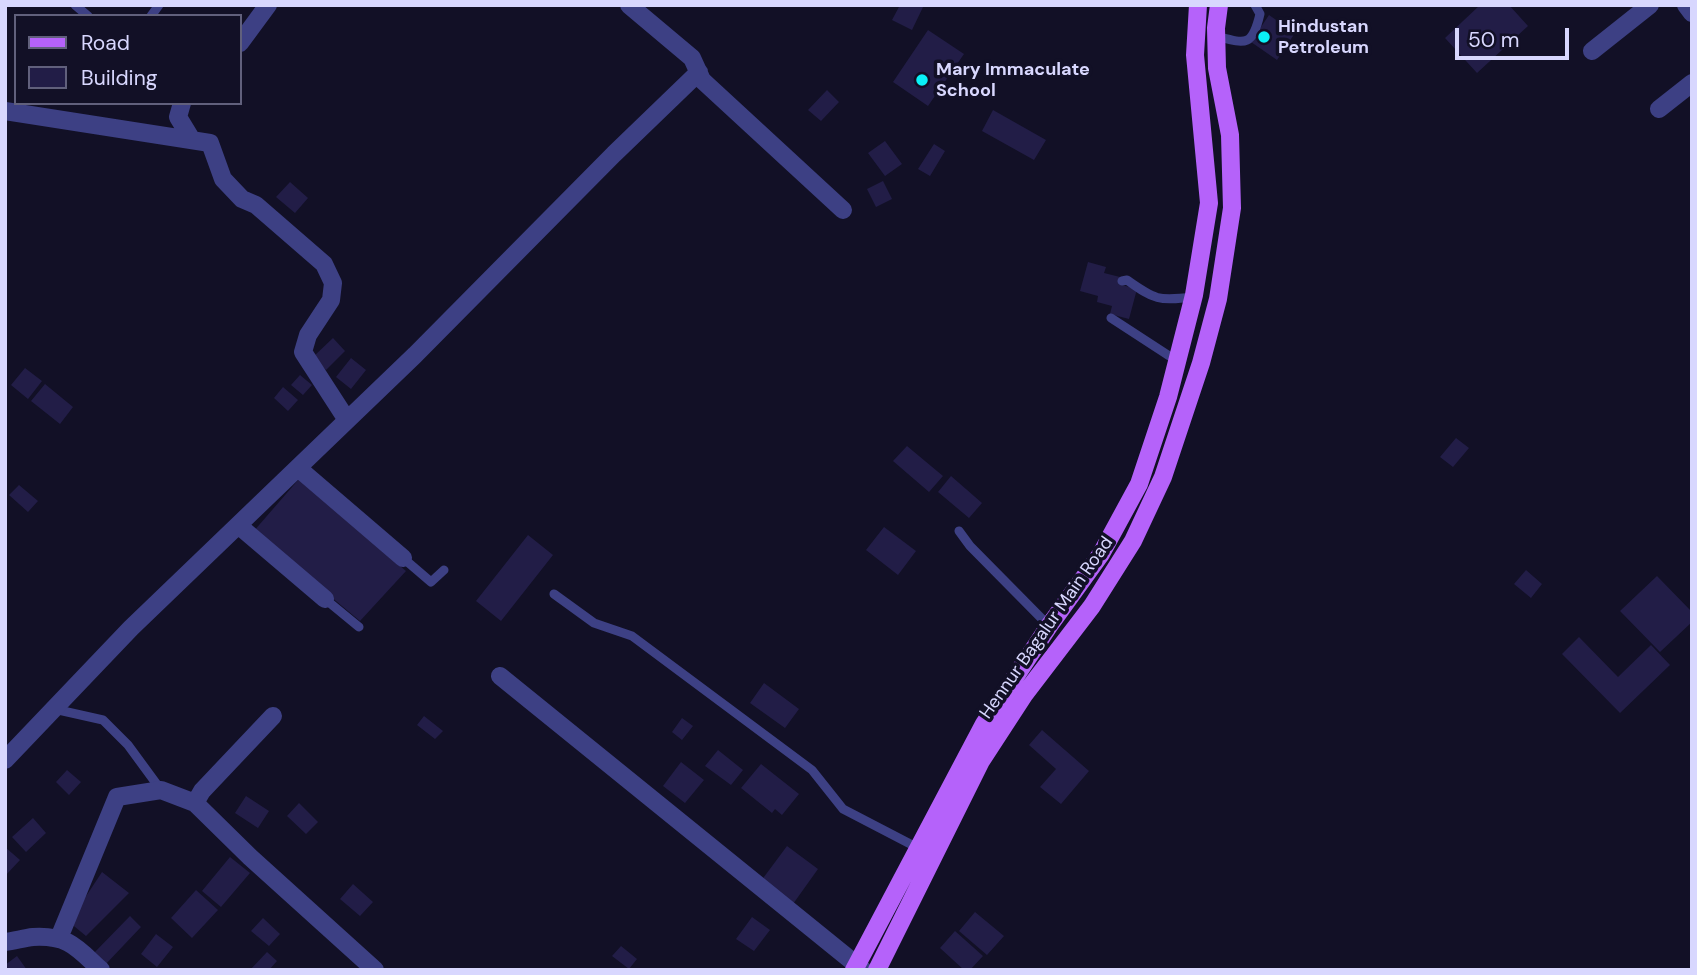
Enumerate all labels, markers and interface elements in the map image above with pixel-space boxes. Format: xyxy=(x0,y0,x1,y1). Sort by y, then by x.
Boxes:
legend xyxy=(14,14,242,105)
scale bar xyxy=(1459,14,1573,58)
place label: Hindustan Petroleum xyxy=(1278,16,1369,58)
text: 50 m xyxy=(1468,26,1519,54)
text: Road xyxy=(81,29,130,57)
marker: Hindustan Petroleum xyxy=(1256,29,1272,45)
place label: Mary Immaculate School xyxy=(936,59,1090,102)
text: Building xyxy=(81,64,157,92)
marker: Mary Immaculate School xyxy=(914,72,930,88)
street label: Hennur Bagalur Main Road xyxy=(976,533,1118,723)

